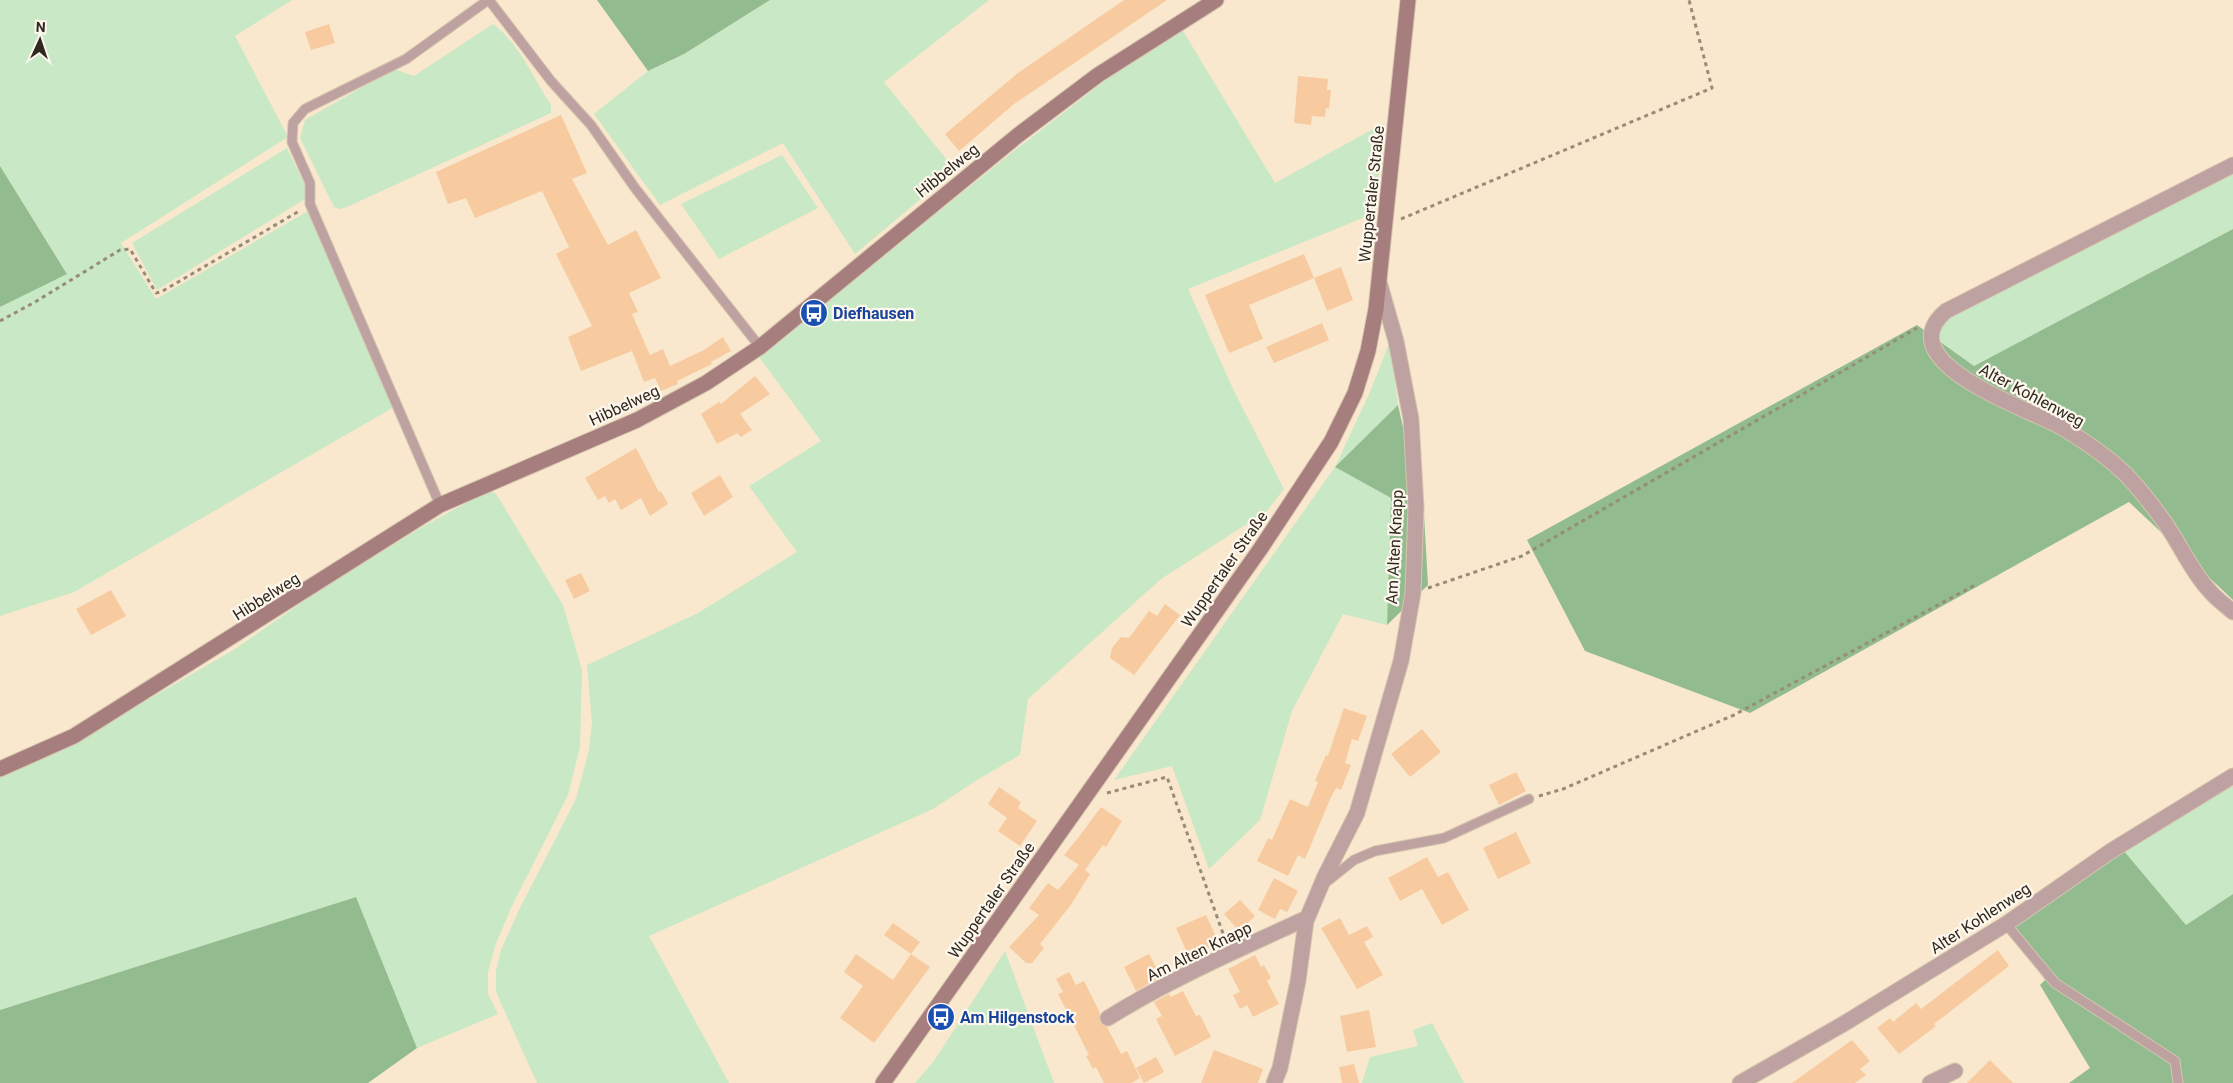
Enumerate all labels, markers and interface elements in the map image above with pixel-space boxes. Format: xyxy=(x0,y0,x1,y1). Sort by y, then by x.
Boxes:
north arrow xyxy=(15,15,65,65)
text: N xyxy=(35,19,46,35)
street label: Wuppertaler Straße xyxy=(1355,125,1388,263)
street label: Hibbelweg xyxy=(912,139,982,201)
bus stop icon: Diefhausen xyxy=(799,298,829,328)
place label: Diefhausen xyxy=(833,304,914,323)
street label: Alter Kohlenweg xyxy=(1976,360,2087,431)
street label: Hibbelweg xyxy=(586,381,662,430)
street label: Am Alten Knapp xyxy=(1382,489,1407,605)
street label: Wuppertaler Straße xyxy=(1177,508,1272,631)
street label: Hibbelweg xyxy=(229,568,303,624)
street label: Wuppertaler Straße xyxy=(944,839,1039,962)
street label: Alter Kohlenweg xyxy=(1926,879,2034,958)
street label: Am Alten Knapp xyxy=(1144,918,1255,985)
bus stop icon: Am Hilgenstock xyxy=(926,1002,956,1032)
place label: Am Hilgenstock xyxy=(960,1008,1075,1027)

